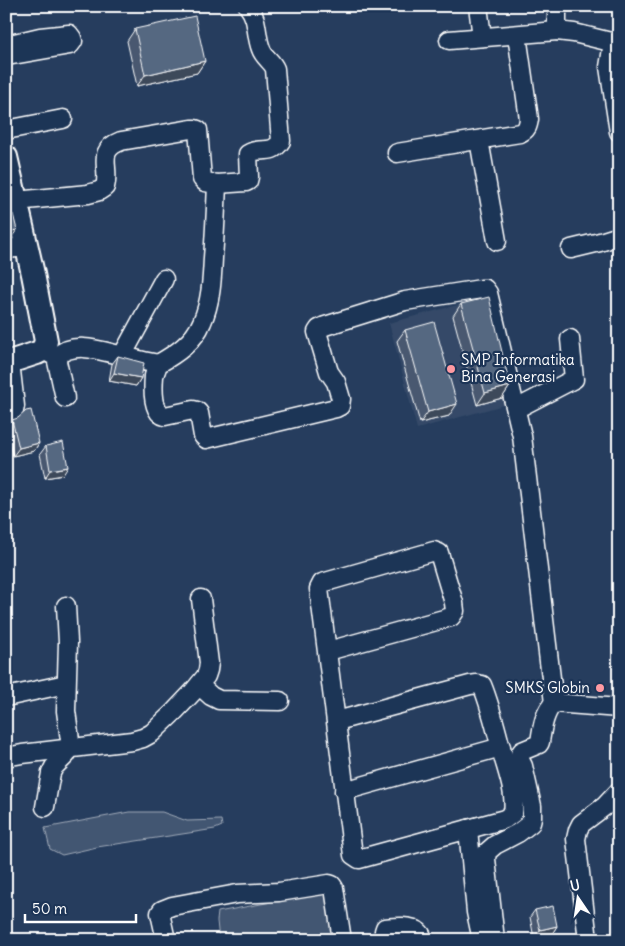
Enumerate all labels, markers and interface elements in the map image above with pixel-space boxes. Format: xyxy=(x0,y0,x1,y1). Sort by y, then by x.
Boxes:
place label: SMP Informatika Bina Generasi xyxy=(461,350,575,386)
marker: SMP Informatika Bina Generasi xyxy=(445,363,457,375)
place label: SMKS Globin xyxy=(505,678,590,697)
marker: SMKS Globin xyxy=(594,682,606,694)
north arrow xyxy=(552,874,602,924)
text: U xyxy=(568,875,582,895)
scale bar xyxy=(25,891,136,923)
text: 50 m xyxy=(32,899,67,918)

